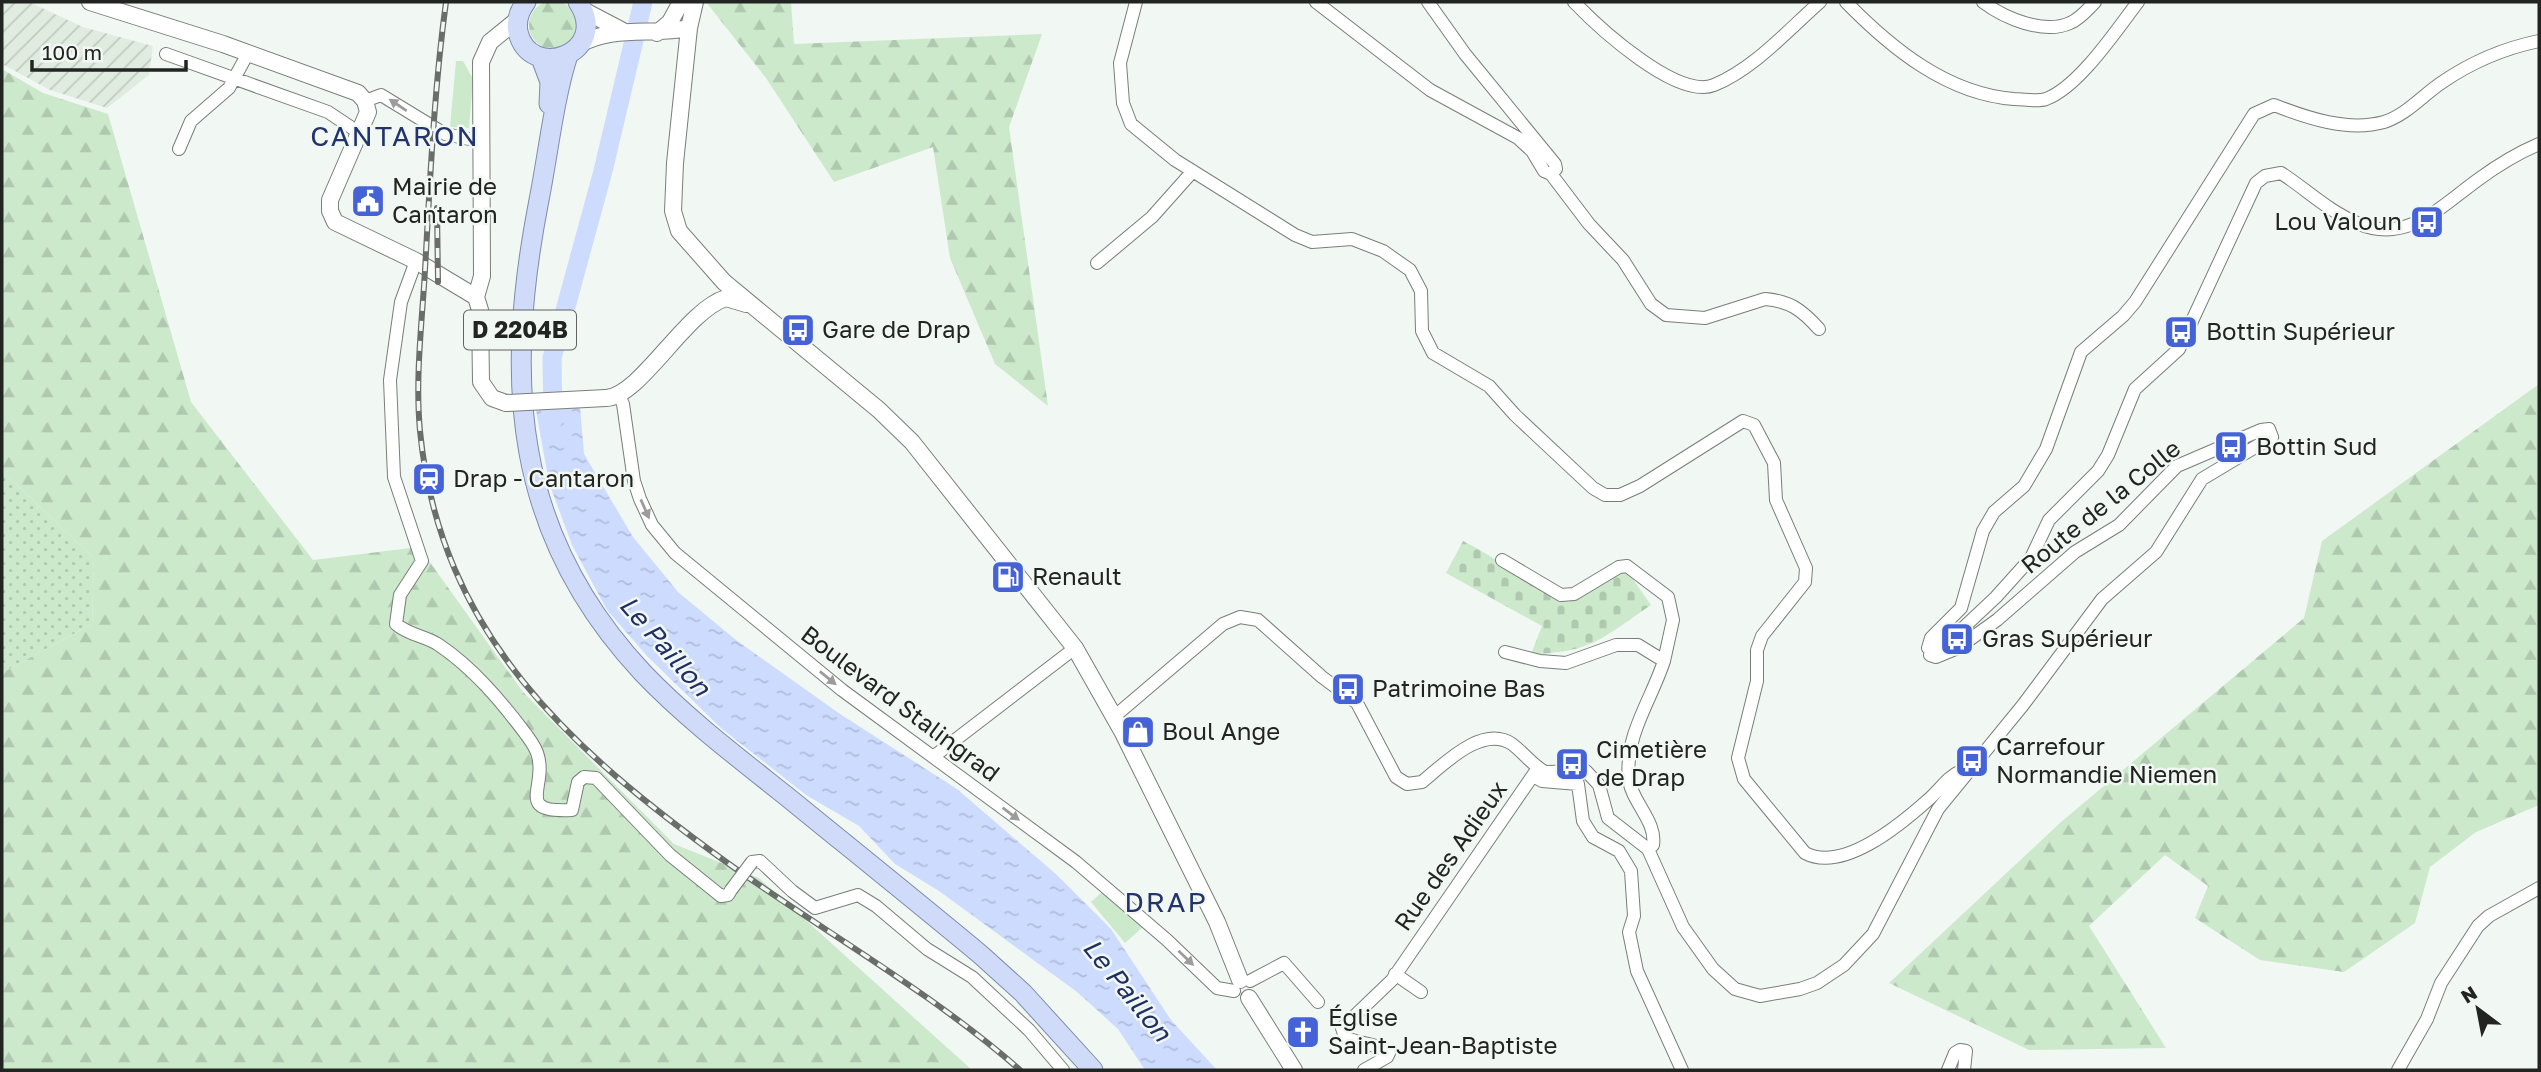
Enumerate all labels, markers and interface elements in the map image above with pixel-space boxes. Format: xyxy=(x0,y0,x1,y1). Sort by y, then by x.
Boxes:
scale bar xyxy=(32,28,186,72)
text: 100 m xyxy=(42,39,102,65)
one-way arrow xyxy=(389,98,407,112)
district label: CANTARON xyxy=(310,119,480,152)
place label: Mairie de Cantaron xyxy=(392,171,498,228)
public building icon: Mairie de Cantaron xyxy=(349,182,387,220)
bus stop icon: Lou Valoun xyxy=(2408,203,2446,241)
place label: Lou Valoun xyxy=(2274,206,2402,235)
road number: D 2204B xyxy=(464,310,576,350)
bus stop icon: Gare de Drap xyxy=(779,311,817,349)
bus stop icon: Bottin Supérieur xyxy=(2162,313,2200,351)
place label: Gare de Drap xyxy=(822,314,970,343)
place label: Bottin Supérieur xyxy=(2206,316,2395,345)
bus stop icon: Bottin Sud xyxy=(2212,428,2250,466)
place label: Bottin Sud xyxy=(2256,431,2377,460)
street label: Route de la Colle xyxy=(2015,433,2185,579)
station icon: Drap - Cantaron xyxy=(410,460,448,498)
place label: Drap - Cantaron xyxy=(453,463,634,492)
one-way arrow xyxy=(639,499,651,519)
fuel station icon: Renault xyxy=(989,558,1027,596)
place label: Renault xyxy=(1032,561,1122,590)
water label: Le Paillon xyxy=(613,589,718,703)
street label: Boulevard Stalingrad xyxy=(796,619,1006,787)
bus stop icon: Gras Supérieur xyxy=(1938,620,1976,658)
place label: Gras Supérieur xyxy=(1982,623,2152,652)
bus stop icon: Patrimoine Bas xyxy=(1329,670,1367,708)
one-way arrow xyxy=(819,671,837,686)
place label: Patrimoine Bas xyxy=(1372,673,1545,702)
shop icon: Boul Ange xyxy=(1119,713,1157,751)
place label: Boul Ange xyxy=(1162,716,1280,745)
place label: Carrefour Normandie Niemen xyxy=(1996,731,2217,788)
place label: Cimetière de Drap xyxy=(1596,734,1707,791)
bus stop icon: Carrefour Normandie Niemen xyxy=(1953,742,1991,780)
bus stop icon: Cimetière de Drap xyxy=(1553,745,1591,783)
street label: Rue des Adieux xyxy=(1387,775,1512,936)
one-way arrow xyxy=(1002,807,1020,821)
district label: DRAP xyxy=(1124,885,1208,918)
water label: Le Paillon xyxy=(1077,932,1179,1048)
one-way arrow xyxy=(1178,950,1195,967)
north arrow xyxy=(2443,974,2513,1044)
text: N xyxy=(2457,981,2481,1008)
place label: Église Saint-Jean-Baptiste xyxy=(1328,1002,1557,1059)
church icon: Église Saint-Jean-Baptiste xyxy=(1284,1013,1322,1051)

